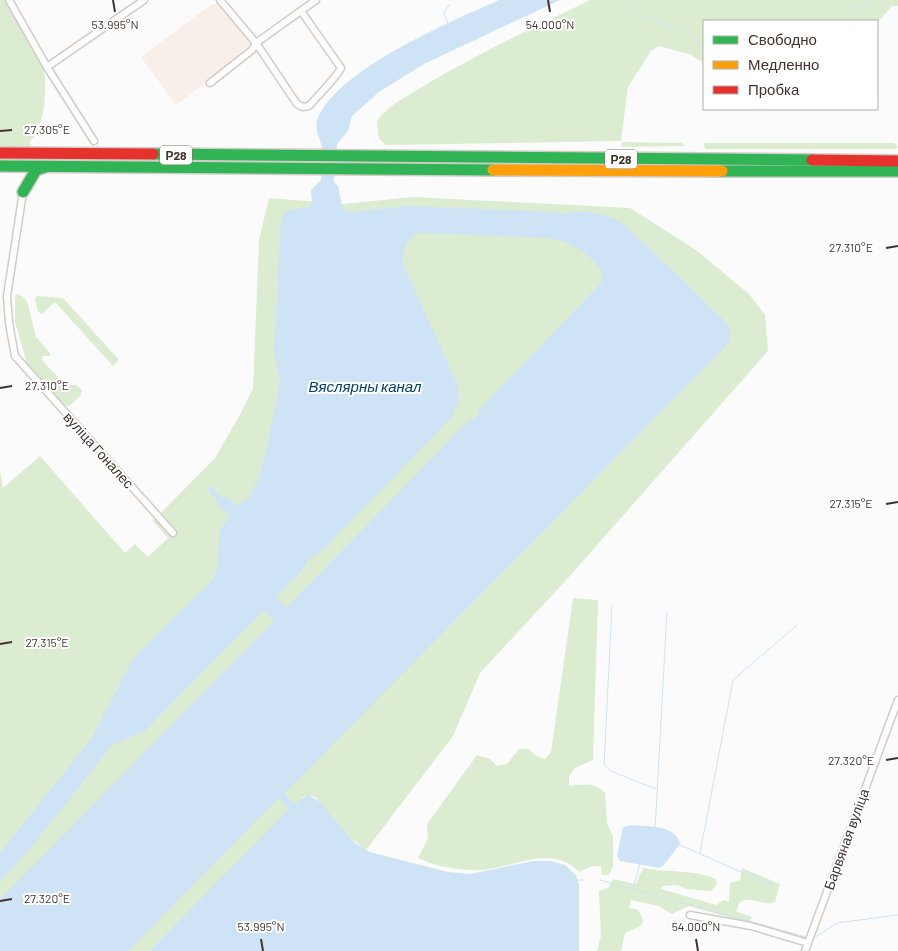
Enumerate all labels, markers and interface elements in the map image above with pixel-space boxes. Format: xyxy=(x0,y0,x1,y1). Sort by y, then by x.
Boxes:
text: 53.995°N xyxy=(91,17,139,31)
text: 54.000°N xyxy=(526,17,574,31)
legend xyxy=(703,20,878,110)
text: Свободно xyxy=(748,30,817,48)
text: Медленно xyxy=(748,55,819,73)
text: Пробка xyxy=(748,80,800,98)
text: 27.305°E xyxy=(24,122,70,136)
road number: Р28 xyxy=(160,146,192,164)
road number: Р28 xyxy=(605,150,637,168)
text: 27.310°E xyxy=(829,240,873,254)
water label: Вяслярны канал xyxy=(309,377,422,395)
text: 27.310°E xyxy=(25,378,69,392)
street label: вуліца Гоналес xyxy=(60,408,138,492)
text: 27.315°E xyxy=(829,496,873,510)
text: 27.315°E xyxy=(25,635,69,649)
text: 27.320°E xyxy=(828,753,874,767)
street label: Барвяная вуліца xyxy=(820,786,872,892)
text: 27.320°E xyxy=(24,891,70,905)
text: 53.995°N xyxy=(237,919,285,933)
text: 54.000°N xyxy=(672,919,720,933)

